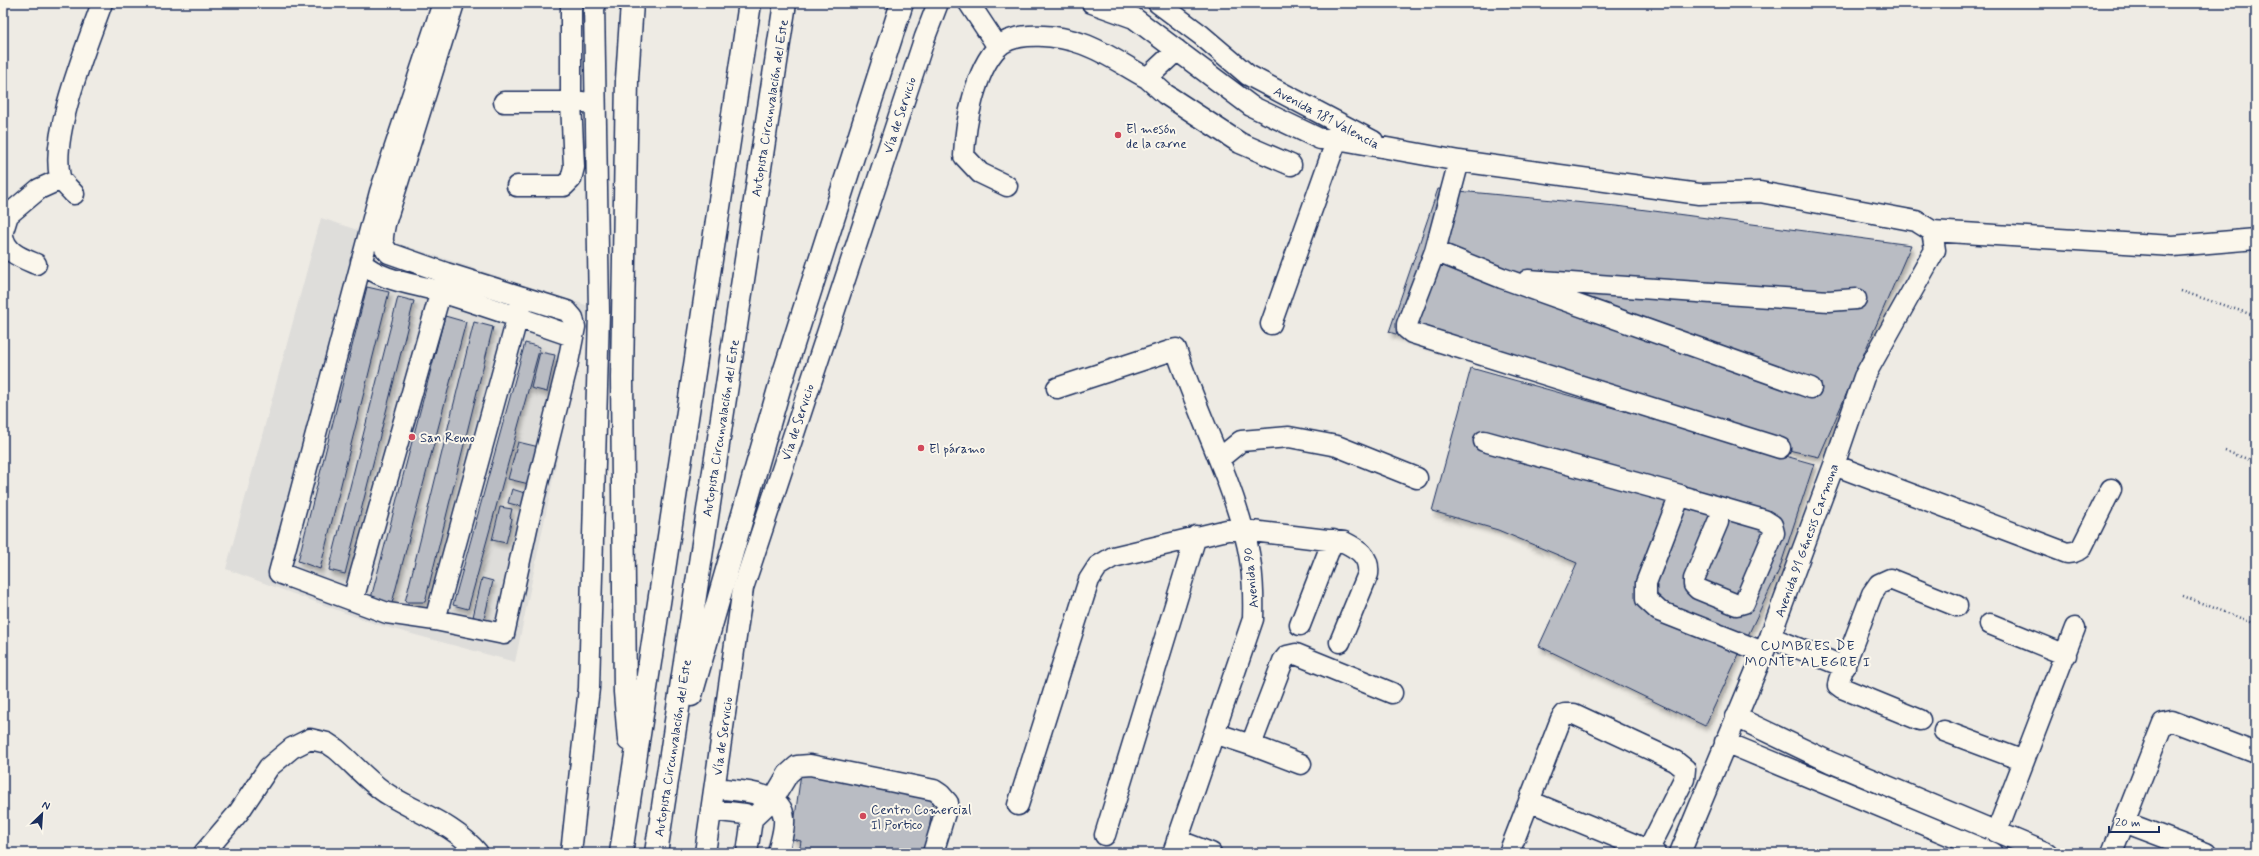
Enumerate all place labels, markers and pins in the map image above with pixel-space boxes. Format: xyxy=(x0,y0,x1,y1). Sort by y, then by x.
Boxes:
place label: El mesón de la carne xyxy=(1126,121,1187,153)
marker: El mesón de la carne xyxy=(1113,130,1123,140)
place label: San Remo xyxy=(420,430,475,447)
marker: San Remo xyxy=(407,432,417,442)
place label: El páramo xyxy=(929,441,985,458)
marker: El páramo xyxy=(916,443,926,453)
place label: Centro Comercial Il Portico xyxy=(871,802,971,834)
marker: Centro Comercial Il Portico xyxy=(858,811,868,821)

